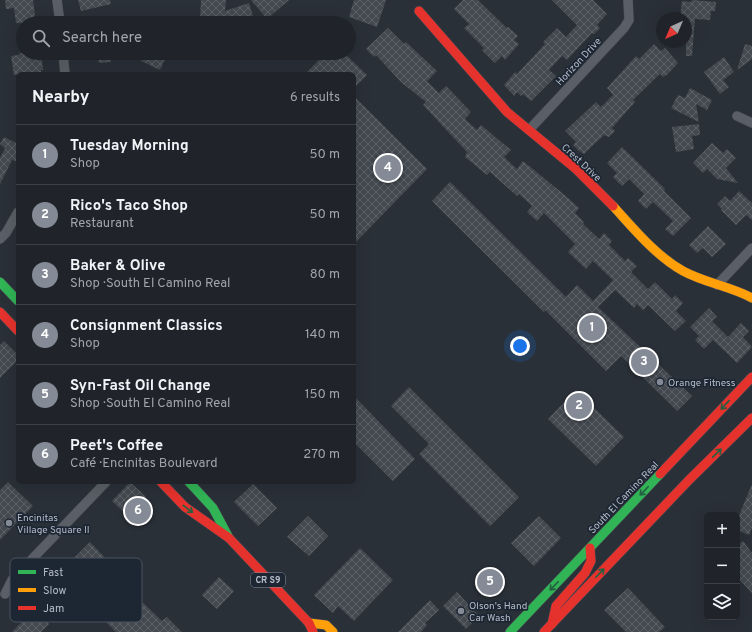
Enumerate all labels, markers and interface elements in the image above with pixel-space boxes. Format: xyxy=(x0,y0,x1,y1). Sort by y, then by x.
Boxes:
north arrow xyxy=(656,12,692,48)
search box xyxy=(16,16,356,60)
icon: search xyxy=(30,27,52,49)
text: Search here xyxy=(62,29,142,48)
street label: Horizon Drive xyxy=(554,35,605,89)
text: Nearby xyxy=(32,87,89,109)
text: 6 results xyxy=(290,90,340,106)
text: Tuesday Morning xyxy=(70,137,189,156)
street label: Crest Drive xyxy=(558,141,604,185)
text: 1 xyxy=(42,147,48,163)
text: 50 m xyxy=(310,147,340,163)
pin: 4 xyxy=(375,153,401,183)
text: Shop xyxy=(70,156,100,172)
text: Rico's Taco Shop xyxy=(70,197,188,216)
text: 2 xyxy=(41,207,49,223)
text: 50 m xyxy=(310,207,340,223)
text: Restaurant xyxy=(70,216,134,232)
text: Baker & Olive xyxy=(70,257,166,276)
text: 3 xyxy=(41,267,49,283)
text: 80 m xyxy=(310,267,340,283)
text: Shop · South El Camino Real xyxy=(70,276,230,292)
pin: 1 xyxy=(579,313,605,343)
text: Consignment Classics xyxy=(70,317,223,336)
text: 4 xyxy=(41,327,49,343)
text: 140 m xyxy=(305,327,340,343)
text: Shop xyxy=(70,336,100,352)
your location xyxy=(510,336,530,356)
pin: 3 xyxy=(631,347,657,377)
text: Syn-Fast Oil Change xyxy=(70,377,211,396)
marker: Orange Fitness xyxy=(655,377,665,387)
place label: Orange Fitness xyxy=(668,377,736,390)
text: 5 xyxy=(41,387,49,403)
text: 150 m xyxy=(305,387,340,403)
pin: 2 xyxy=(566,391,592,421)
text: Shop · South El Camino Real xyxy=(70,396,230,412)
one-way arrow xyxy=(721,400,730,411)
text: Peet's Coffee xyxy=(70,437,163,456)
text: 6 xyxy=(41,447,49,463)
text: 270 m xyxy=(303,447,340,463)
one-way arrow xyxy=(712,448,722,458)
text: Café · Encinitas Boulevard xyxy=(70,456,218,472)
street label: South El Camino Real xyxy=(586,459,662,537)
one-way arrow xyxy=(640,486,649,496)
pin: 6 xyxy=(125,496,151,526)
one-way arrow xyxy=(183,505,194,514)
place label: Encinitas Village Square II xyxy=(17,512,90,537)
map controls xyxy=(704,512,740,620)
button: + xyxy=(704,512,740,548)
marker: Encinitas Village Square II xyxy=(4,518,14,528)
button: − xyxy=(704,548,740,584)
legend xyxy=(10,558,142,622)
text: Fast xyxy=(43,566,63,580)
pin: 5 xyxy=(477,567,503,597)
one-way arrow xyxy=(595,568,605,578)
road number: CR S9 xyxy=(251,573,285,587)
one-way arrow xyxy=(550,580,559,591)
text: Slow xyxy=(43,584,66,598)
button: layers xyxy=(704,584,740,620)
place label: Olson's Hand Car Wash xyxy=(469,600,527,625)
text: Jam xyxy=(43,602,64,616)
marker: Olson's Hand Car Wash xyxy=(456,606,466,616)

